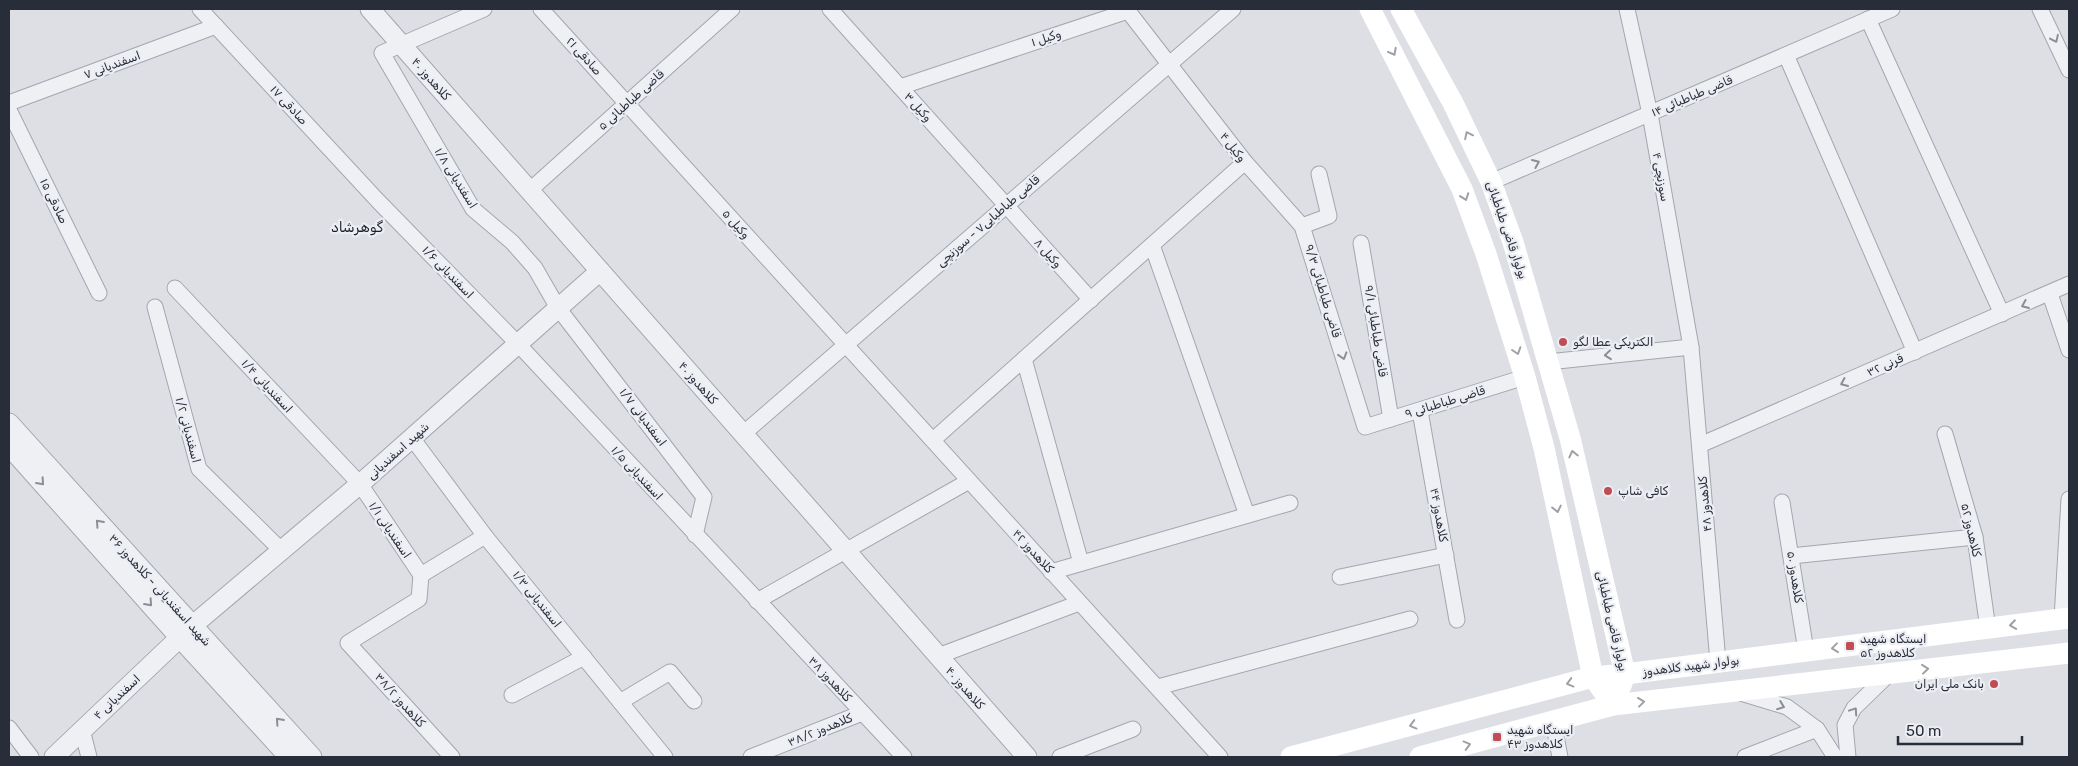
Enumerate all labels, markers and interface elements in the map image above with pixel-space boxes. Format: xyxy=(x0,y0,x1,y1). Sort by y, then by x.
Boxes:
street label: وکيل ۱ xyxy=(1029,27,1063,50)
street label: صادقی ۲۱ xyxy=(562,34,605,79)
one-way arrow xyxy=(2049,34,2059,43)
one-way arrow xyxy=(1387,47,1397,56)
street label: اسفندیانی ۷ xyxy=(82,48,143,83)
street label: کلاهدوز ۴۰ xyxy=(408,55,454,104)
street label: قاضی طباطبائی ۵ xyxy=(595,66,668,134)
street label: قاضی طباطبائی ۱۴ xyxy=(1649,72,1735,120)
street label: صادقی ۱۷ xyxy=(267,83,311,128)
street label: وکيل ۳ xyxy=(900,89,935,125)
street label: وکيل ۴ xyxy=(1216,129,1249,165)
one-way arrow xyxy=(1464,131,1474,140)
street label: اسفندیانی ۱/۸ xyxy=(431,145,480,211)
street label: سوزنچی ۴ xyxy=(1649,151,1672,203)
one-way arrow xyxy=(1531,159,1540,170)
street label: قاضی طباطبایی۷ - سوزنچی xyxy=(933,172,1043,270)
street label: صادقی ۱۵ xyxy=(36,176,71,226)
street label: بولوار قاضی طباطبائی xyxy=(1483,179,1530,281)
one-way arrow xyxy=(1459,192,1469,201)
street label: وکيل ۵ xyxy=(719,206,753,242)
district label: گوهرشاد xyxy=(331,219,384,236)
street label: وکيل ۸ xyxy=(1030,235,1065,271)
street label: اسفندیانی ۱/۶ xyxy=(419,243,477,302)
street label: قاضی طباطبائی ۹/۳ xyxy=(1301,243,1344,340)
street label: قاضی طباطبائی ۹/۱ xyxy=(1361,284,1390,378)
one-way arrow xyxy=(2021,298,2030,309)
place label: الکتریکی عطا لگو xyxy=(1573,335,1653,350)
marker: الکتریکی عطا لگو xyxy=(1557,336,1569,348)
one-way arrow xyxy=(1511,346,1521,355)
one-way arrow xyxy=(1604,350,1612,361)
one-way arrow xyxy=(1337,351,1347,359)
street label: قرنی ۳۲ xyxy=(1865,351,1906,380)
street label: اسفندیانی ۱/۴ xyxy=(238,356,295,416)
street label: کلاهدوز ۴۰ xyxy=(675,359,721,408)
one-way arrow xyxy=(1840,376,1849,387)
street label: قاضی طباطبائی ۹ xyxy=(1403,383,1488,422)
street label: ۱/۷ اسفندیانی xyxy=(616,385,669,449)
street label: اسفندیانی ۱/۲ xyxy=(172,396,203,465)
street label: شهید اسفندیانی xyxy=(364,419,433,483)
street label: اسفندیانی ۱/۵ xyxy=(608,443,666,504)
one-way arrow xyxy=(1568,450,1579,459)
street label: کلاهدوز ۴۸ xyxy=(1696,475,1715,532)
one-way arrow xyxy=(35,477,44,486)
place label: کافی شاپ xyxy=(1618,484,1669,499)
marker: کافی شاپ xyxy=(1602,485,1614,497)
street label: کلاهدوز ۴۴ xyxy=(1426,487,1451,544)
street label: اسفندیانی ۱/۱ xyxy=(365,499,414,561)
street label: کلاهدوز ۵۲ xyxy=(1957,502,1984,559)
one-way arrow xyxy=(1551,504,1562,513)
one-way arrow xyxy=(96,520,105,529)
street label: کلاهدوز ۴۲ xyxy=(1009,526,1057,577)
street label: شهید اسفندیانی - کلاهدوز ۳۶ xyxy=(105,531,214,650)
street label: کلاهدوز ۵۰ xyxy=(1783,550,1806,605)
street label: اسفندیانی ۱/۳ xyxy=(509,568,564,631)
street label: بولوار قاضی طباطبائی xyxy=(1593,569,1630,673)
one-way arrow xyxy=(143,598,152,607)
one-way arrow xyxy=(2009,620,2018,630)
place label: ایستگاه شهید کلاهدوز ۵۲ xyxy=(1860,632,1927,661)
marker: ایستگاه شهید کلاهدوز ۵۲ xyxy=(1844,640,1856,652)
one-way arrow xyxy=(1830,642,1838,653)
street label: بولوار شهید کلاهدوز xyxy=(1641,653,1740,680)
street label: کلاهدوز ۳۸ xyxy=(805,654,855,706)
street label: کلاهدوز ۴۰ xyxy=(942,664,988,713)
one-way arrow xyxy=(1921,664,1929,675)
street label: کلاهدوز ۳۸/۲ xyxy=(371,670,428,731)
street label: اسفندیانی ۴ xyxy=(91,672,144,723)
one-way arrow xyxy=(1565,677,1574,688)
place label: بانک ملی ایران xyxy=(1915,677,1984,692)
marker: بانک ملی ایران xyxy=(1988,678,2000,690)
one-way arrow xyxy=(1637,697,1646,707)
one-way arrow xyxy=(1776,700,1785,710)
one-way arrow xyxy=(1847,707,1857,716)
street label: کلاهدوز ۳۸/۲ xyxy=(786,711,855,750)
scale bar xyxy=(1898,714,2022,746)
one-way arrow xyxy=(276,718,285,727)
one-way arrow xyxy=(1408,719,1417,730)
text: 50 m xyxy=(1906,722,1941,740)
place label: ایستگاه شهید کلاهدوز ۴۳ xyxy=(1507,723,1574,752)
marker: ایستگاه شهید کلاهدوز ۴۳ xyxy=(1491,731,1503,743)
one-way arrow xyxy=(1462,740,1471,750)

